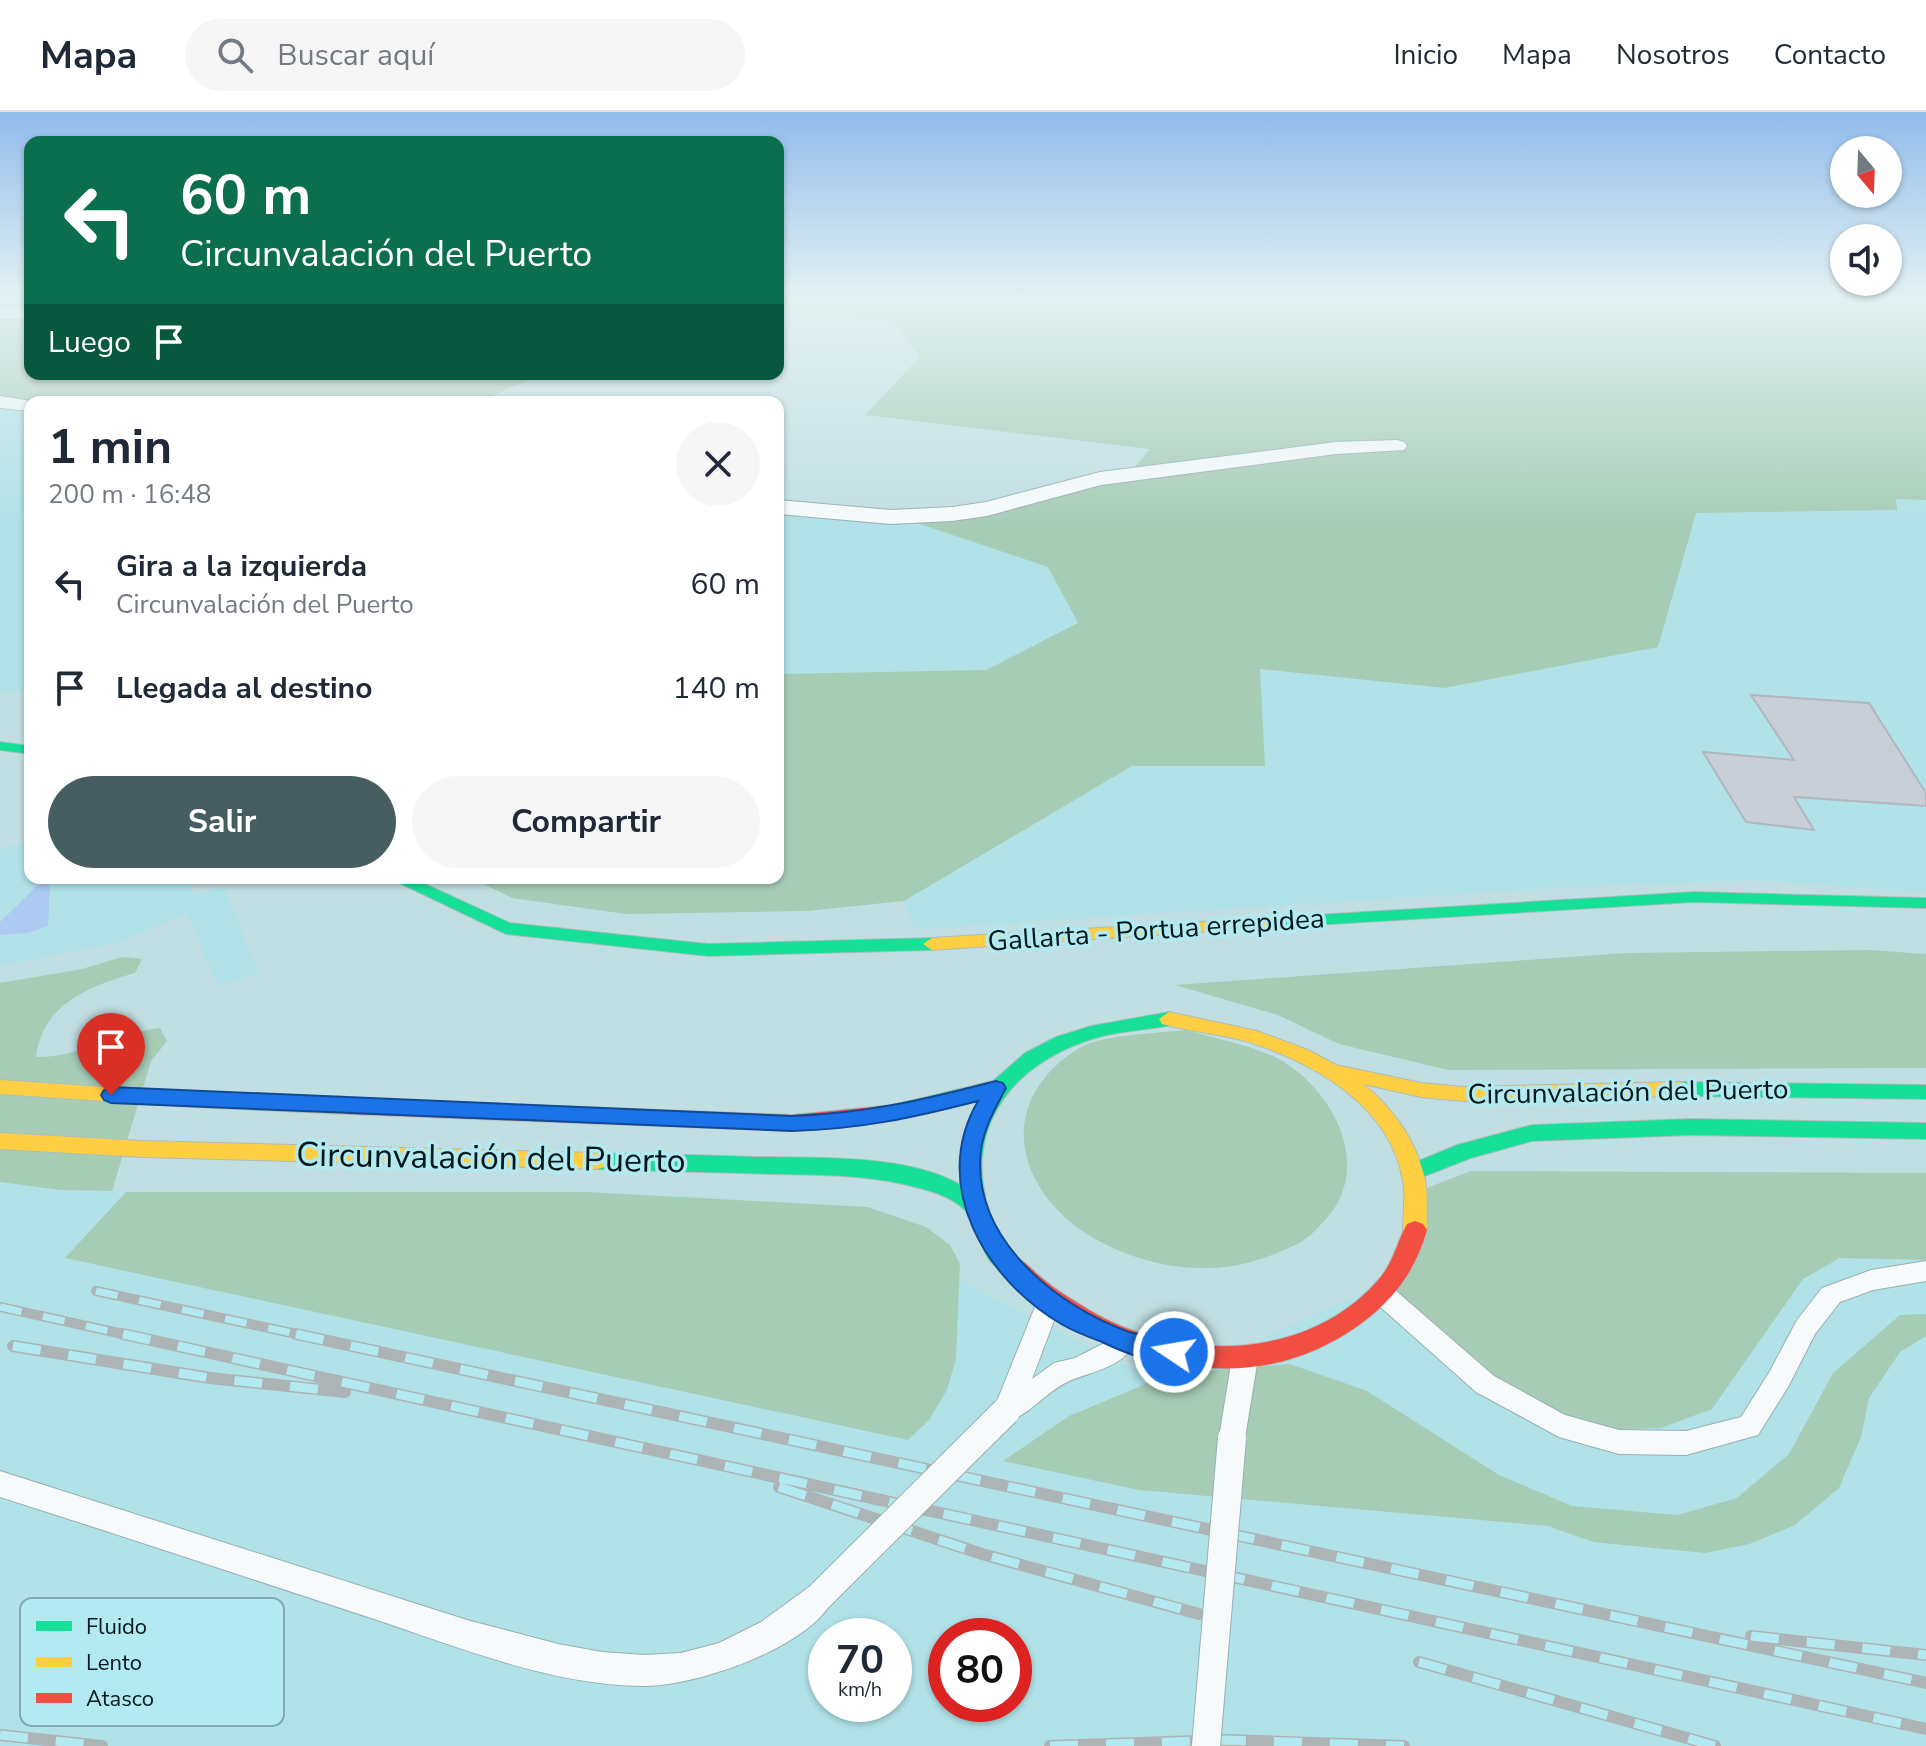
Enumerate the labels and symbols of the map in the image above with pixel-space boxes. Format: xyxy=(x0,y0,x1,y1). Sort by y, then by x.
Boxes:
north arrow xyxy=(1830,136,1902,208)
street label: Gallarta - Portua errepidea xyxy=(986,899,1326,961)
pin xyxy=(77,1013,145,1095)
street label: Circunvalación del Puerto xyxy=(1467,1070,1789,1114)
street label: Circunvalación del Puerto xyxy=(296,1132,686,1184)
position arrow xyxy=(1132,1310,1216,1394)
legend xyxy=(20,1598,284,1726)
text: Fluido xyxy=(86,1612,147,1642)
speed limit sign: 80 xyxy=(928,1618,1032,1722)
text: Lento xyxy=(86,1648,142,1678)
text: Atasco xyxy=(86,1684,154,1714)

